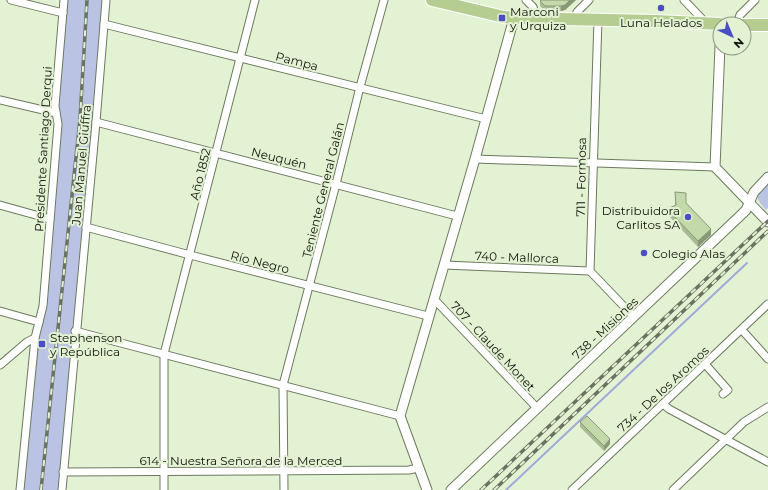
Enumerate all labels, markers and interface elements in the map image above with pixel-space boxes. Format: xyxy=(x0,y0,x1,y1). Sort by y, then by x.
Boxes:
marker: Luna Helados xyxy=(656,3,666,13)
place label: Marconi y Urquiza xyxy=(509,4,566,33)
marker: Marconi y Urquiza xyxy=(497,13,507,23)
place label: Luna Helados xyxy=(620,15,702,30)
north arrow xyxy=(712,16,752,56)
text: N xyxy=(731,35,747,51)
street label: Pampa xyxy=(274,48,320,74)
street label: Presidente Santiago Derqui xyxy=(31,66,55,232)
street label: Juan Manuel Giuffra xyxy=(68,104,94,227)
street label: Teniente General Galán xyxy=(299,120,347,260)
street label: 711 - Formosa xyxy=(573,137,589,217)
street label: Neuquén xyxy=(250,144,308,172)
street label: Año 1852 xyxy=(186,146,214,201)
place label: Distribuidora Carlitos SA xyxy=(602,203,680,232)
marker: Distribuidora Carlitos SA xyxy=(683,212,693,222)
place label: Colegio Alas xyxy=(652,246,725,261)
street label: Río Negro xyxy=(229,247,291,277)
street label: 740 - Mallorca xyxy=(475,248,559,266)
marker: Colegio Alas xyxy=(639,248,649,258)
street label: 738 - Misiones xyxy=(569,294,641,362)
street label: 707 - Claude Monet xyxy=(448,298,539,394)
place label: Stephenson y República xyxy=(49,330,122,359)
marker: Stephenson y República xyxy=(37,339,47,349)
street label: 734 - De los Aromos xyxy=(614,343,712,435)
street label: 614 - Nuestra Señora de la Merced xyxy=(140,453,342,468)

